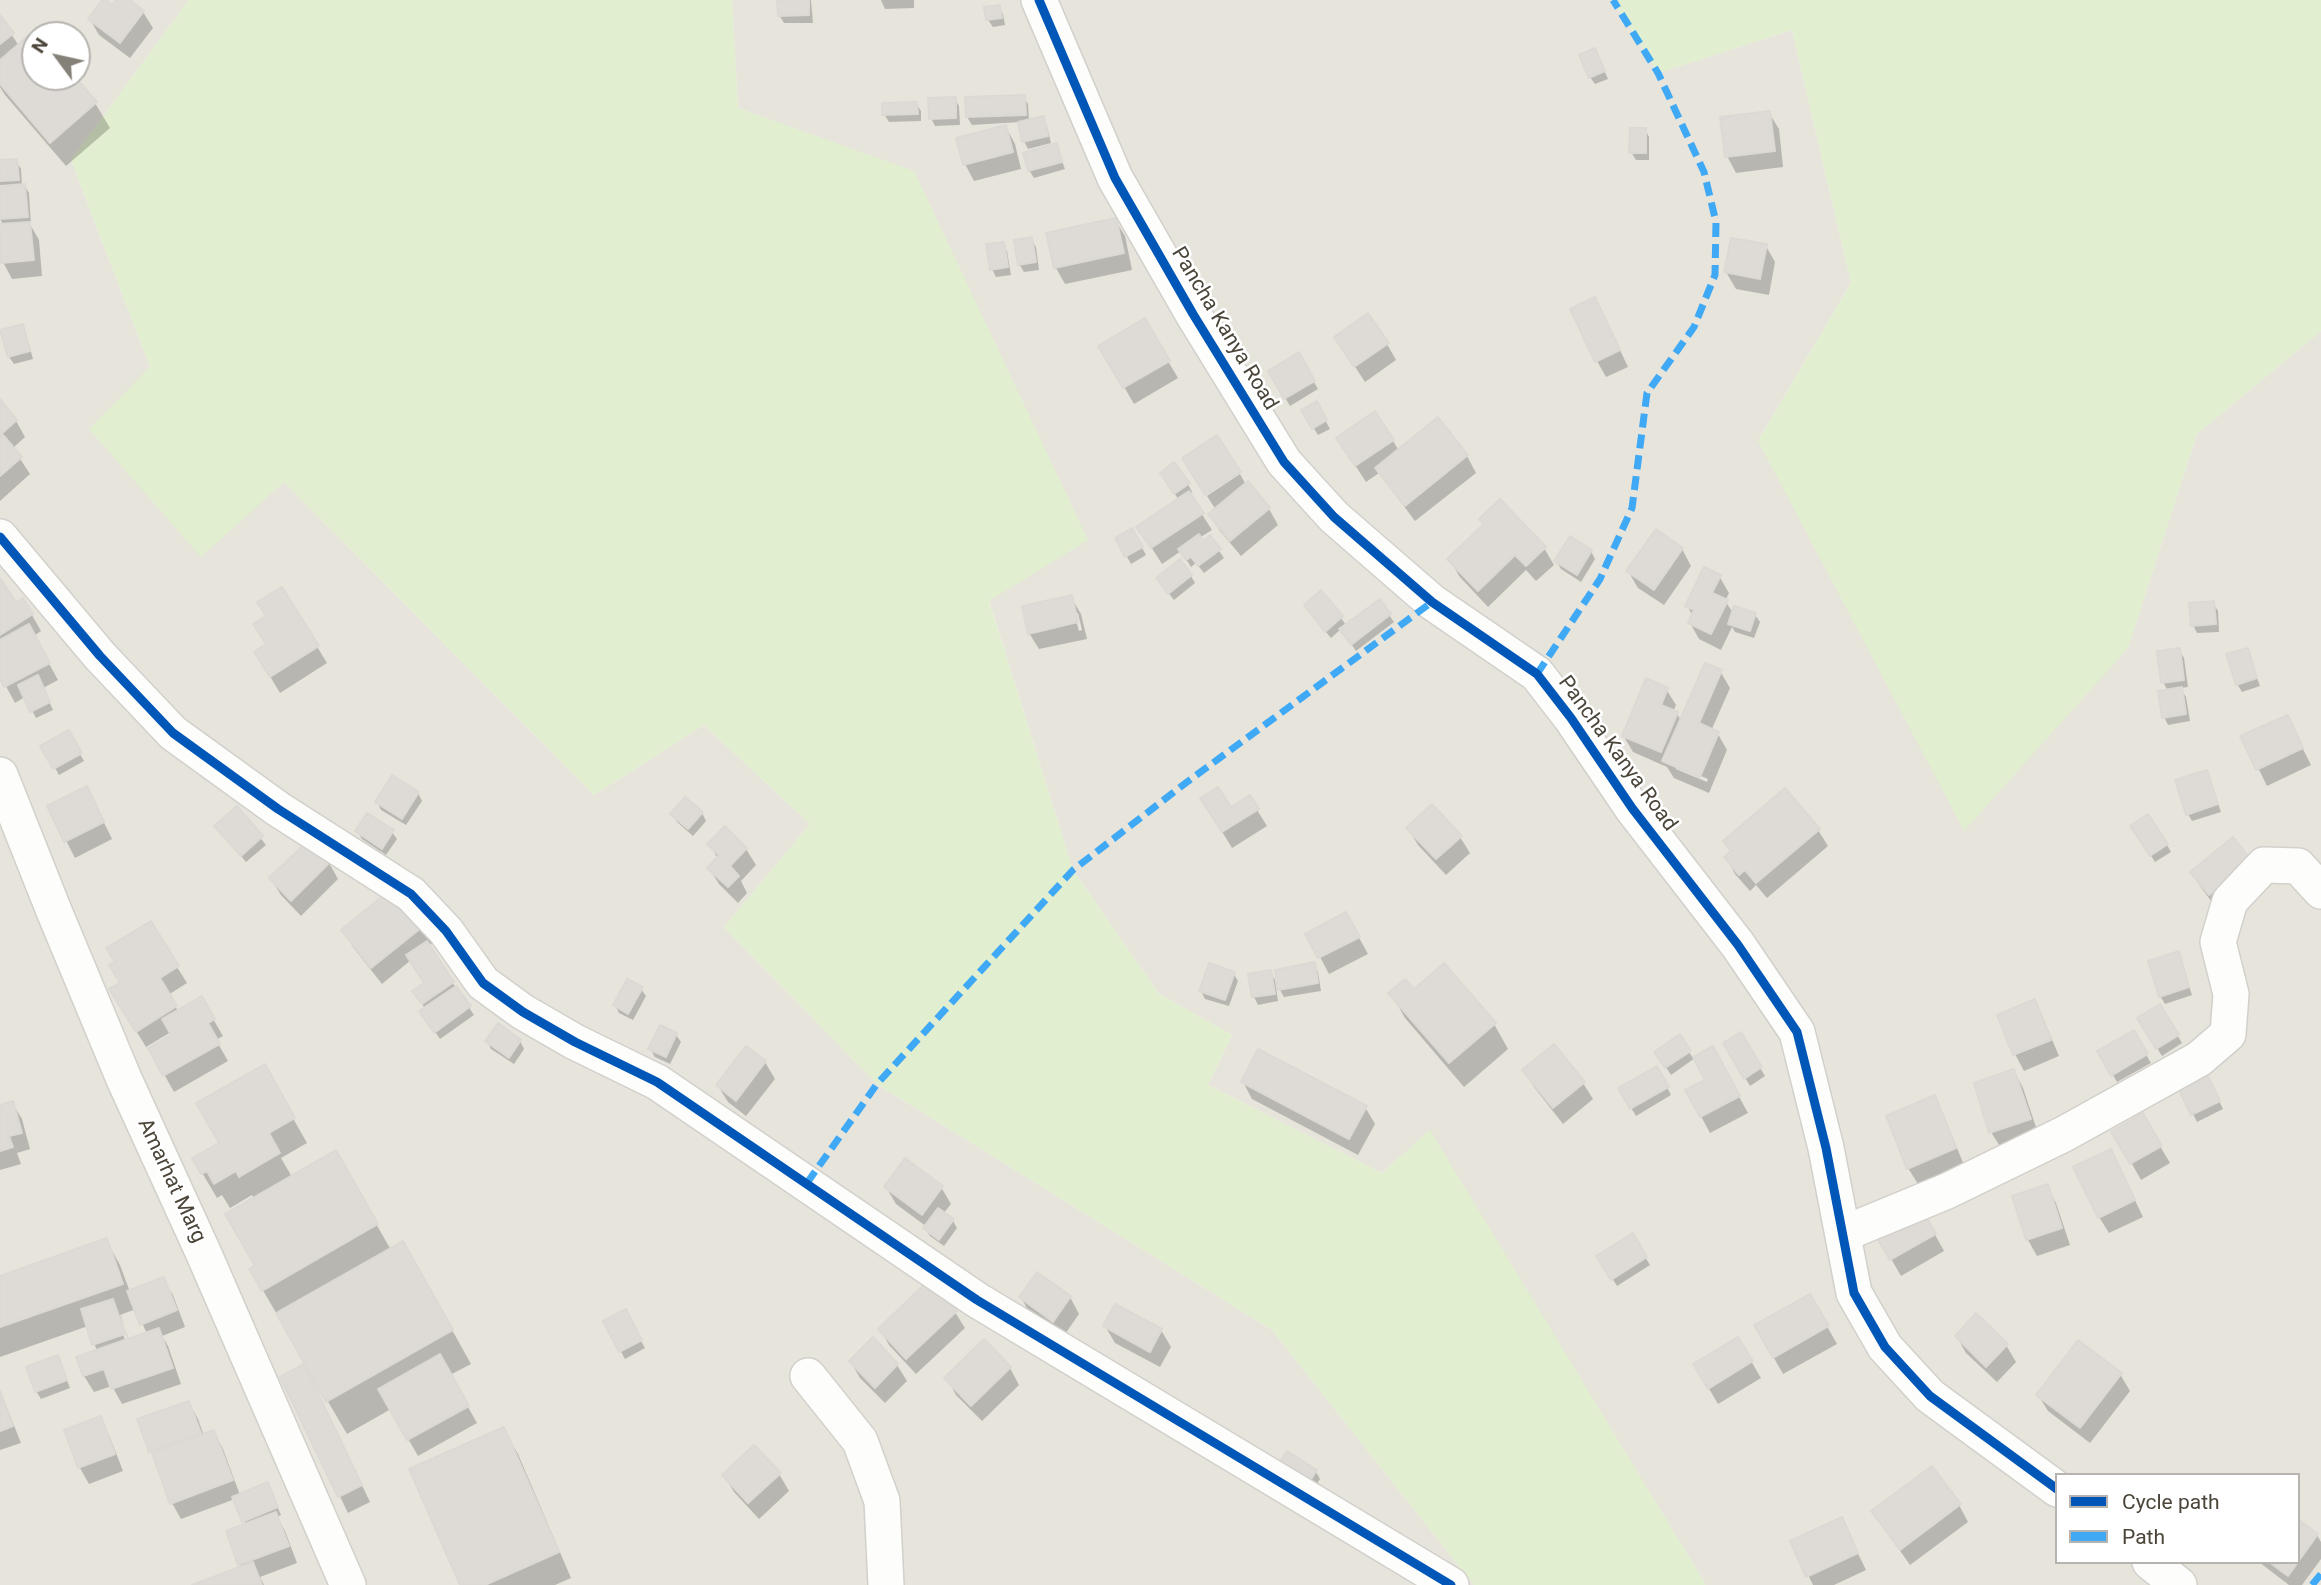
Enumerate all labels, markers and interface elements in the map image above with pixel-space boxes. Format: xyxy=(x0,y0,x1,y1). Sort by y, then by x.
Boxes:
north arrow xyxy=(21,21,91,91)
text: N xyxy=(26,33,53,57)
street label: Pancha Kanya Road xyxy=(1165,243,1283,415)
street label: Pancha Kanya Road xyxy=(1552,671,1682,837)
street label: Amarhat Marg xyxy=(131,1115,211,1247)
legend xyxy=(2055,1473,2300,1564)
text: Cycle path xyxy=(2122,1490,2220,1514)
text: Path xyxy=(2122,1525,2165,1549)

